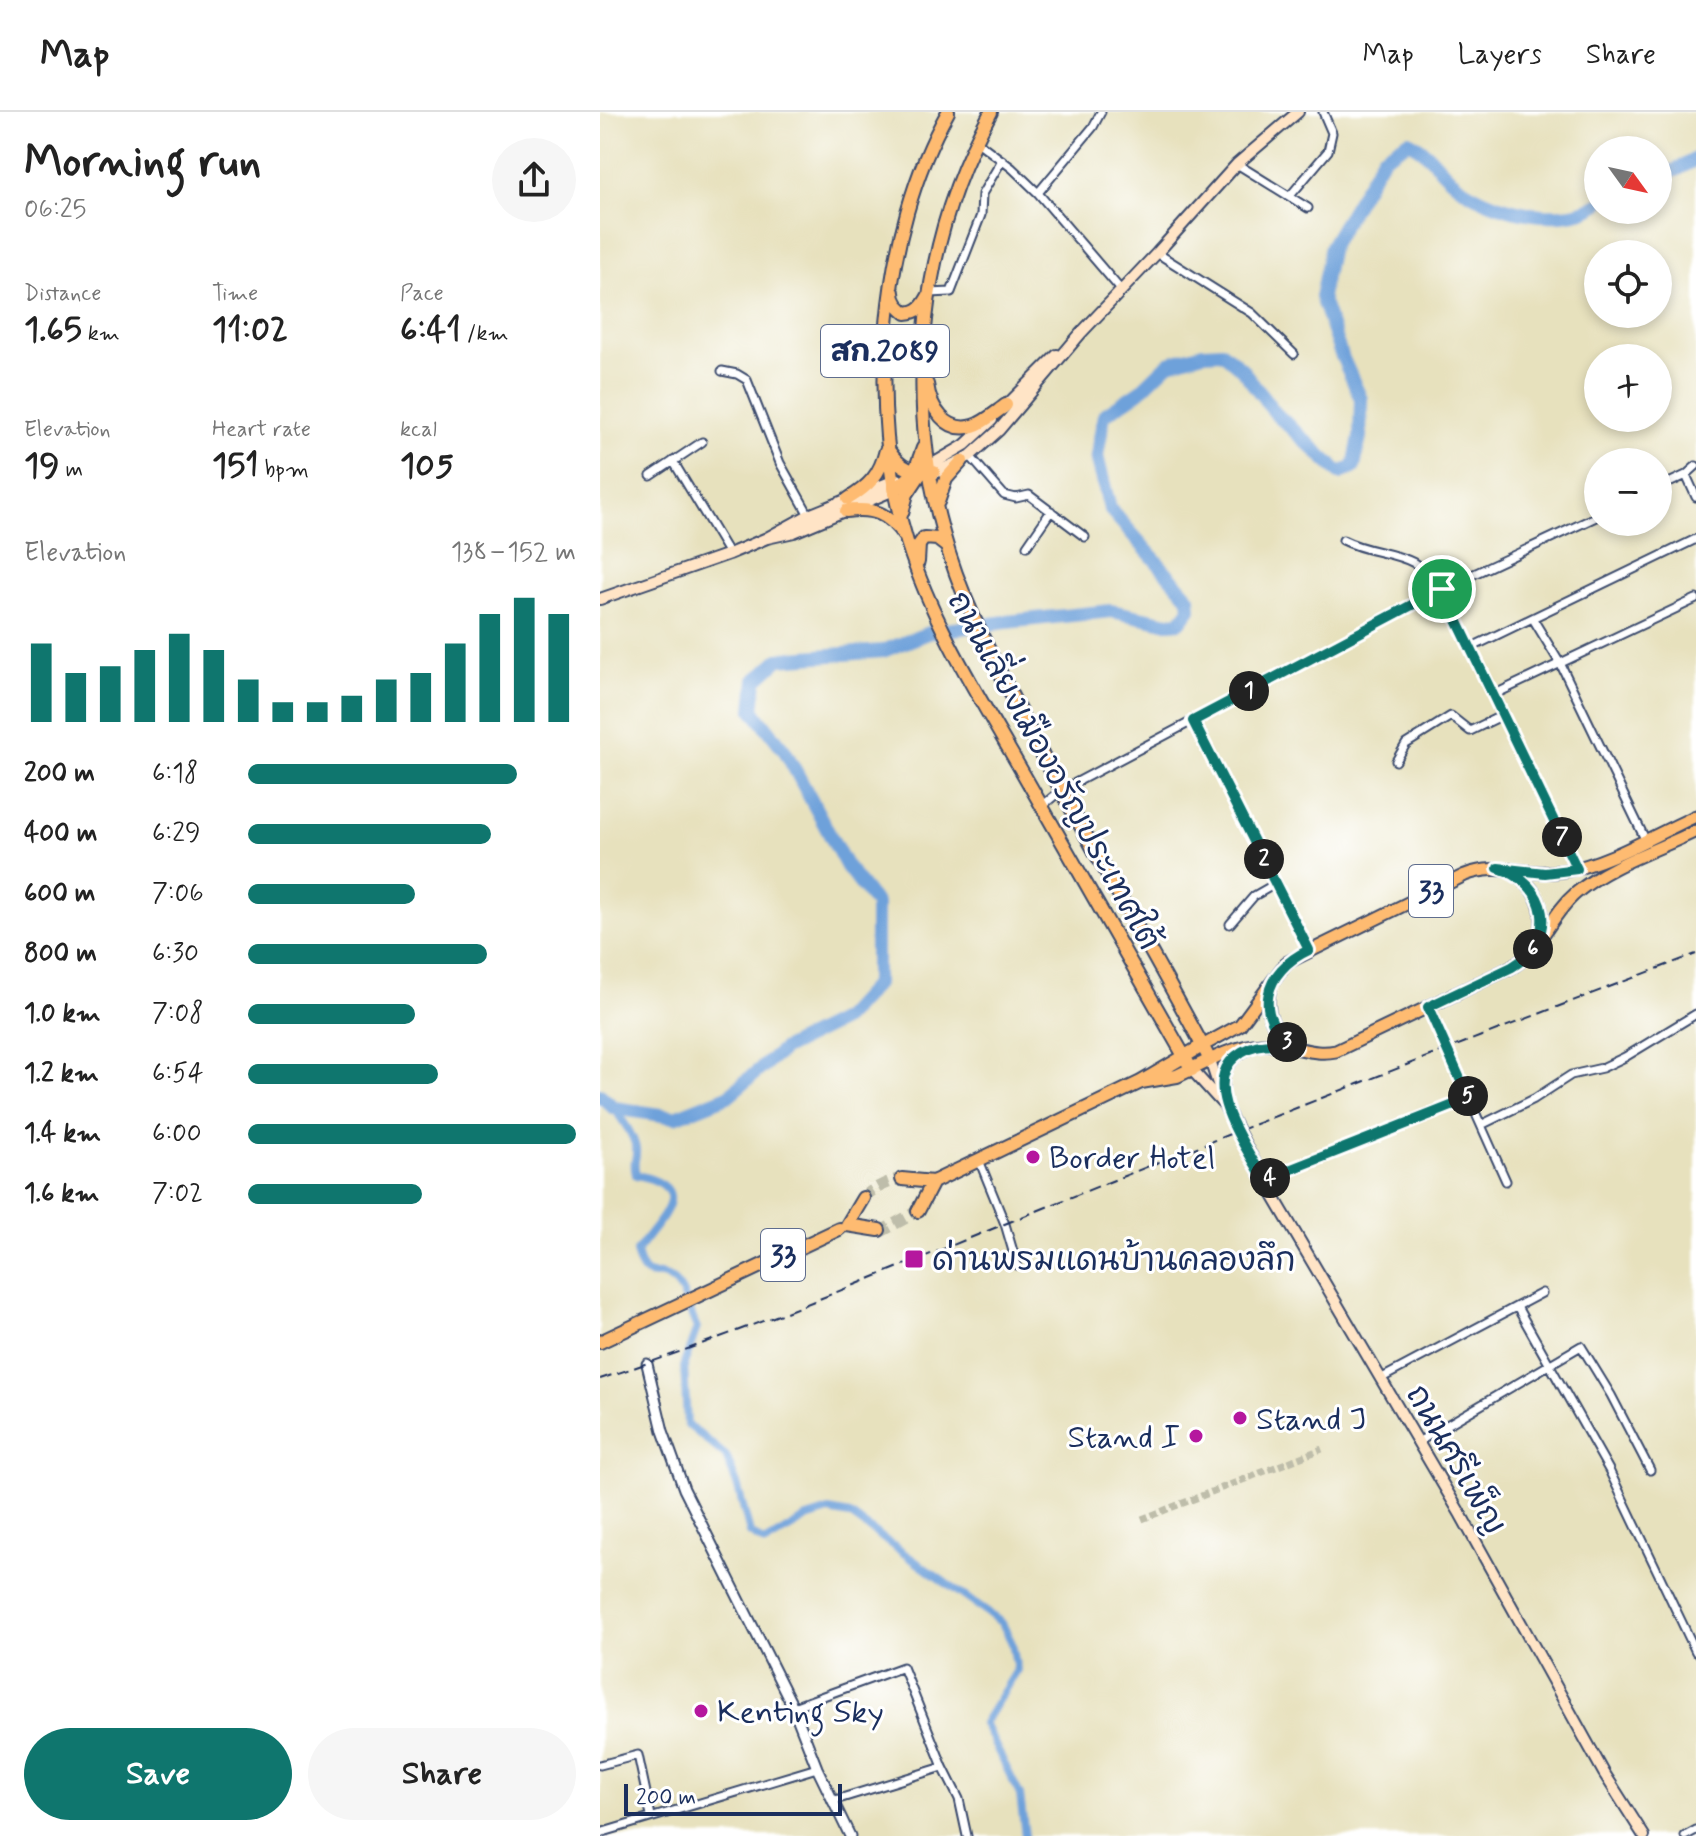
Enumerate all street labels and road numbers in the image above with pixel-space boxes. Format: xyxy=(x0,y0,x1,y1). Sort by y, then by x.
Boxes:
road number: สก.2089 xyxy=(821,325,949,377)
street label: ถนนเลี่ยงเมืองอรัญประเทศใต้ xyxy=(937,579,1178,958)
road number: 33 xyxy=(1409,865,1453,917)
road number: 33 xyxy=(761,1229,805,1281)
street label: ถนนศรีเพ็ญ xyxy=(1395,1376,1517,1543)

